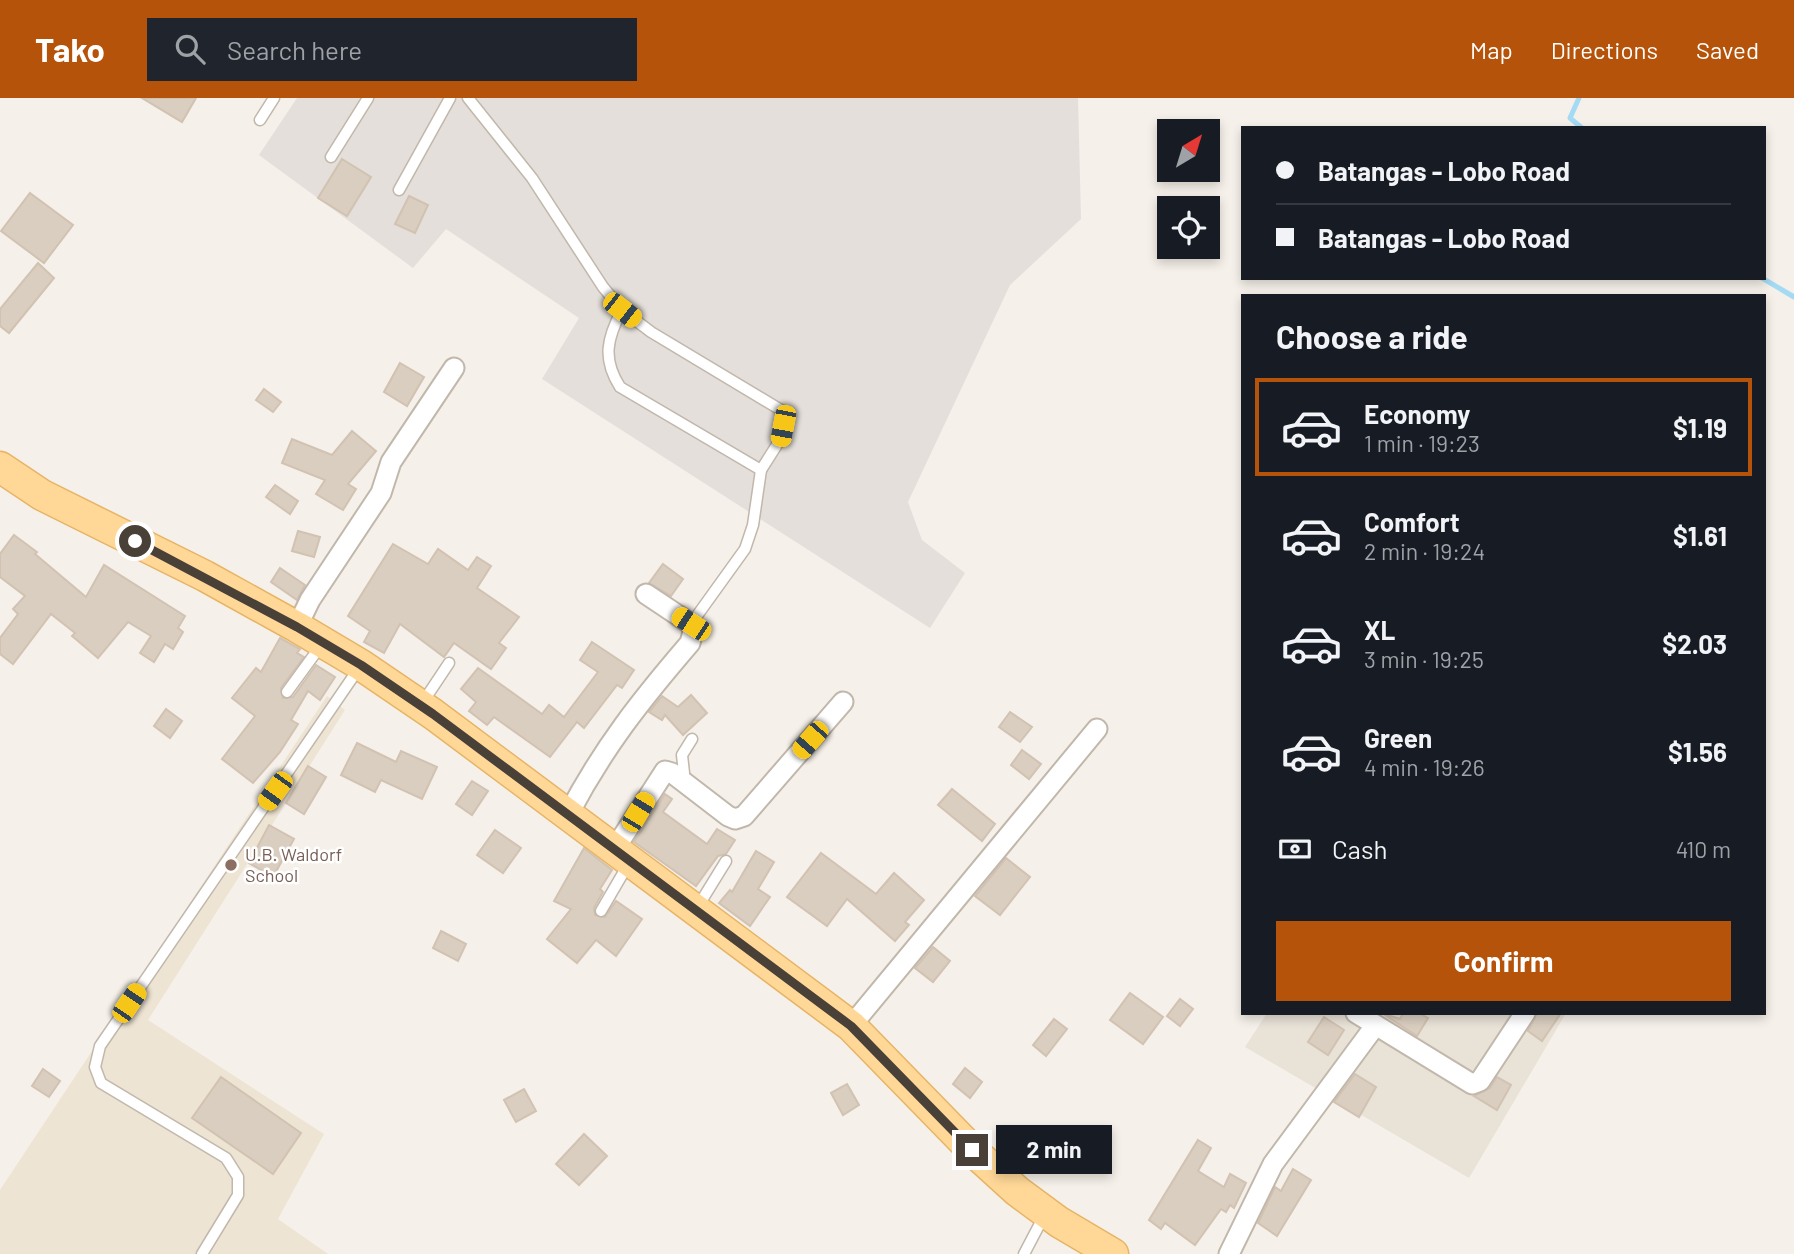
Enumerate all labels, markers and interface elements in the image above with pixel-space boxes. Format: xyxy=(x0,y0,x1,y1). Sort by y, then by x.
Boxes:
search box xyxy=(147,18,637,81)
text: Tako xyxy=(35,29,105,69)
icon: search xyxy=(171,30,209,68)
text: Search here xyxy=(227,34,362,65)
text: Map xyxy=(1470,35,1513,64)
text: Directions xyxy=(1551,35,1658,64)
text: Saved xyxy=(1696,35,1759,64)
north arrow xyxy=(1157,119,1220,182)
map controls xyxy=(1157,119,1220,259)
text: Batangas - Lobo Road xyxy=(1318,155,1570,186)
button: locate xyxy=(1157,196,1220,259)
text: Batangas - Lobo Road xyxy=(1318,222,1570,253)
car xyxy=(599,289,646,331)
text: Choose a ride xyxy=(1276,317,1468,355)
icon: car xyxy=(1280,396,1343,459)
text: Economy xyxy=(1364,398,1470,429)
car xyxy=(769,403,798,449)
text: $1.19 xyxy=(1673,412,1727,443)
text: 1 min · 19:23 xyxy=(1364,429,1480,457)
icon: car xyxy=(1280,504,1343,567)
text: Comfort xyxy=(1364,506,1460,537)
text: $1.61 xyxy=(1673,520,1727,551)
route start xyxy=(119,525,151,557)
text: 2 min · 19:24 xyxy=(1364,537,1485,565)
car xyxy=(668,604,715,644)
icon: car xyxy=(1280,612,1343,675)
text: XL xyxy=(1364,614,1395,645)
text: $2.03 xyxy=(1662,628,1727,659)
text: 3 min · 19:25 xyxy=(1364,645,1484,673)
car xyxy=(789,717,832,763)
icon: car xyxy=(1280,720,1343,783)
text: Green xyxy=(1364,722,1432,753)
text: $1.56 xyxy=(1668,736,1727,767)
text: 4 min · 19:26 xyxy=(1364,753,1485,781)
car xyxy=(255,768,296,814)
car xyxy=(619,789,658,835)
icon: cash xyxy=(1276,830,1314,868)
text: Cash xyxy=(1332,833,1387,864)
text: 410 m xyxy=(1676,835,1731,863)
place label: U.B. Waldorf School xyxy=(245,843,342,886)
marker: U.B. Waldorf School xyxy=(223,857,239,873)
button: Confirm xyxy=(1276,921,1731,1001)
car xyxy=(109,980,150,1026)
callout: 2 min xyxy=(996,1126,1112,1174)
route end xyxy=(956,1134,988,1166)
text: 2 min xyxy=(1026,1135,1082,1163)

